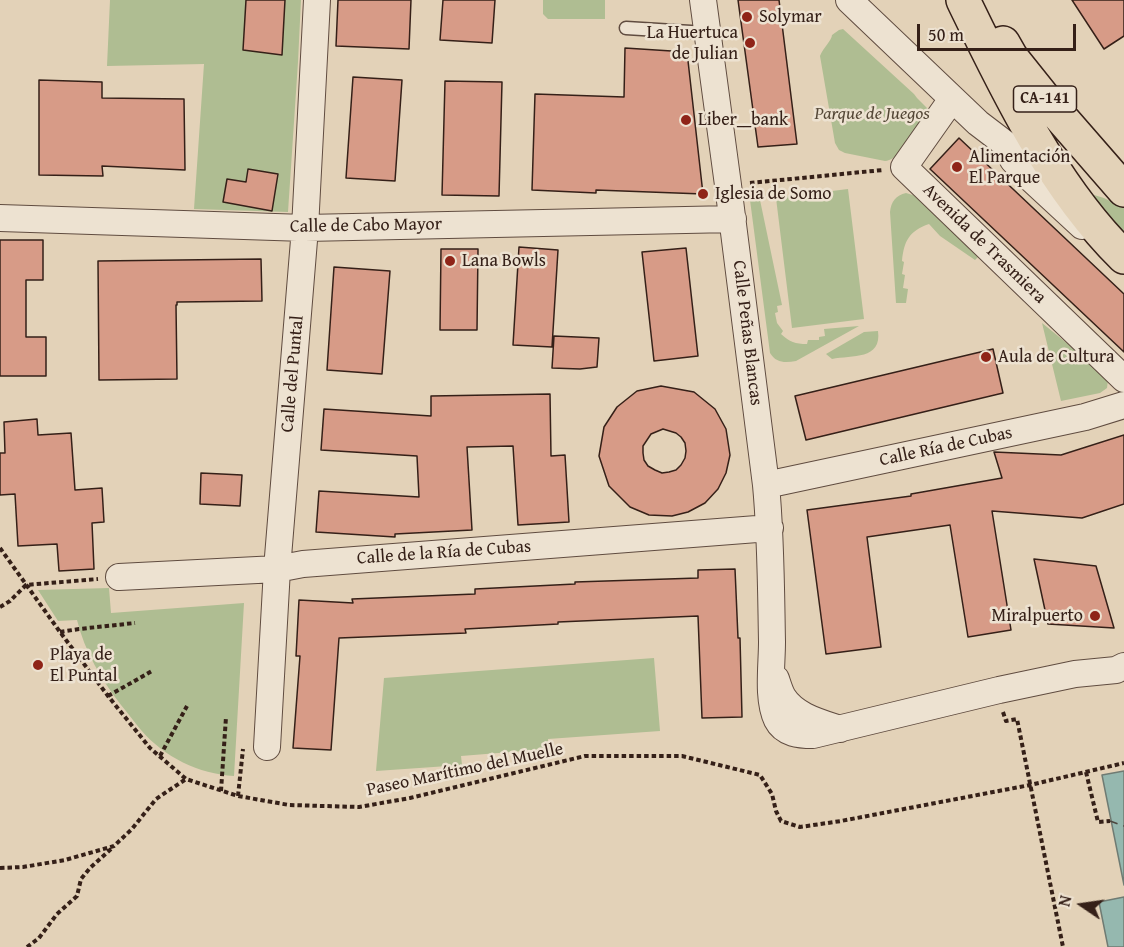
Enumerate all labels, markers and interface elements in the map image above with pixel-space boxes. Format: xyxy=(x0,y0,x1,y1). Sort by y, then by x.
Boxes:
place label: Solymar xyxy=(759,6,822,28)
marker: Solymar xyxy=(740,10,754,24)
scale bar xyxy=(920,12,1079,50)
text: 50 m xyxy=(928,21,964,48)
place label: La Huertuca de Julian xyxy=(647,22,738,64)
marker: La Huertuca de Julian xyxy=(743,36,757,50)
road number: CA-141 xyxy=(1014,86,1076,112)
park label: Parque de Juegos xyxy=(814,103,930,125)
place label: Liber__bank xyxy=(698,109,788,131)
marker: Liber__bank xyxy=(679,113,693,127)
place label: Alimentación El Parque xyxy=(969,146,1070,188)
marker: Alimentación El Parque xyxy=(950,160,964,174)
street label: Avenida de Trasmiera xyxy=(918,180,1050,308)
place label: Iglesia de Somo xyxy=(715,183,832,205)
marker: Iglesia de Somo xyxy=(696,187,710,201)
street label: Calle de Cabo Mayor xyxy=(290,214,442,238)
place label: Lana Bowls xyxy=(462,250,546,272)
marker: Lana Bowls xyxy=(443,254,457,268)
street label: Calle Peñas Blancas xyxy=(727,259,767,407)
street label: Calle del Puntal xyxy=(277,315,309,433)
place label: Aula de Cultura xyxy=(998,346,1115,368)
marker: Aula de Cultura xyxy=(979,350,993,364)
street label: Calle Ría de Cubas xyxy=(878,422,1014,472)
street label: Calle de la Ría de Cubas xyxy=(356,536,532,570)
place label: Miralpuerto xyxy=(992,605,1083,627)
marker: Miralpuerto xyxy=(1088,609,1102,623)
place label: Playa de El Puntal xyxy=(50,644,118,686)
marker: Playa de El Puntal xyxy=(31,658,45,672)
street label: Paseo Marítimo del Muelle xyxy=(365,739,565,801)
north arrow xyxy=(1052,875,1112,935)
text: N xyxy=(1052,893,1077,909)

